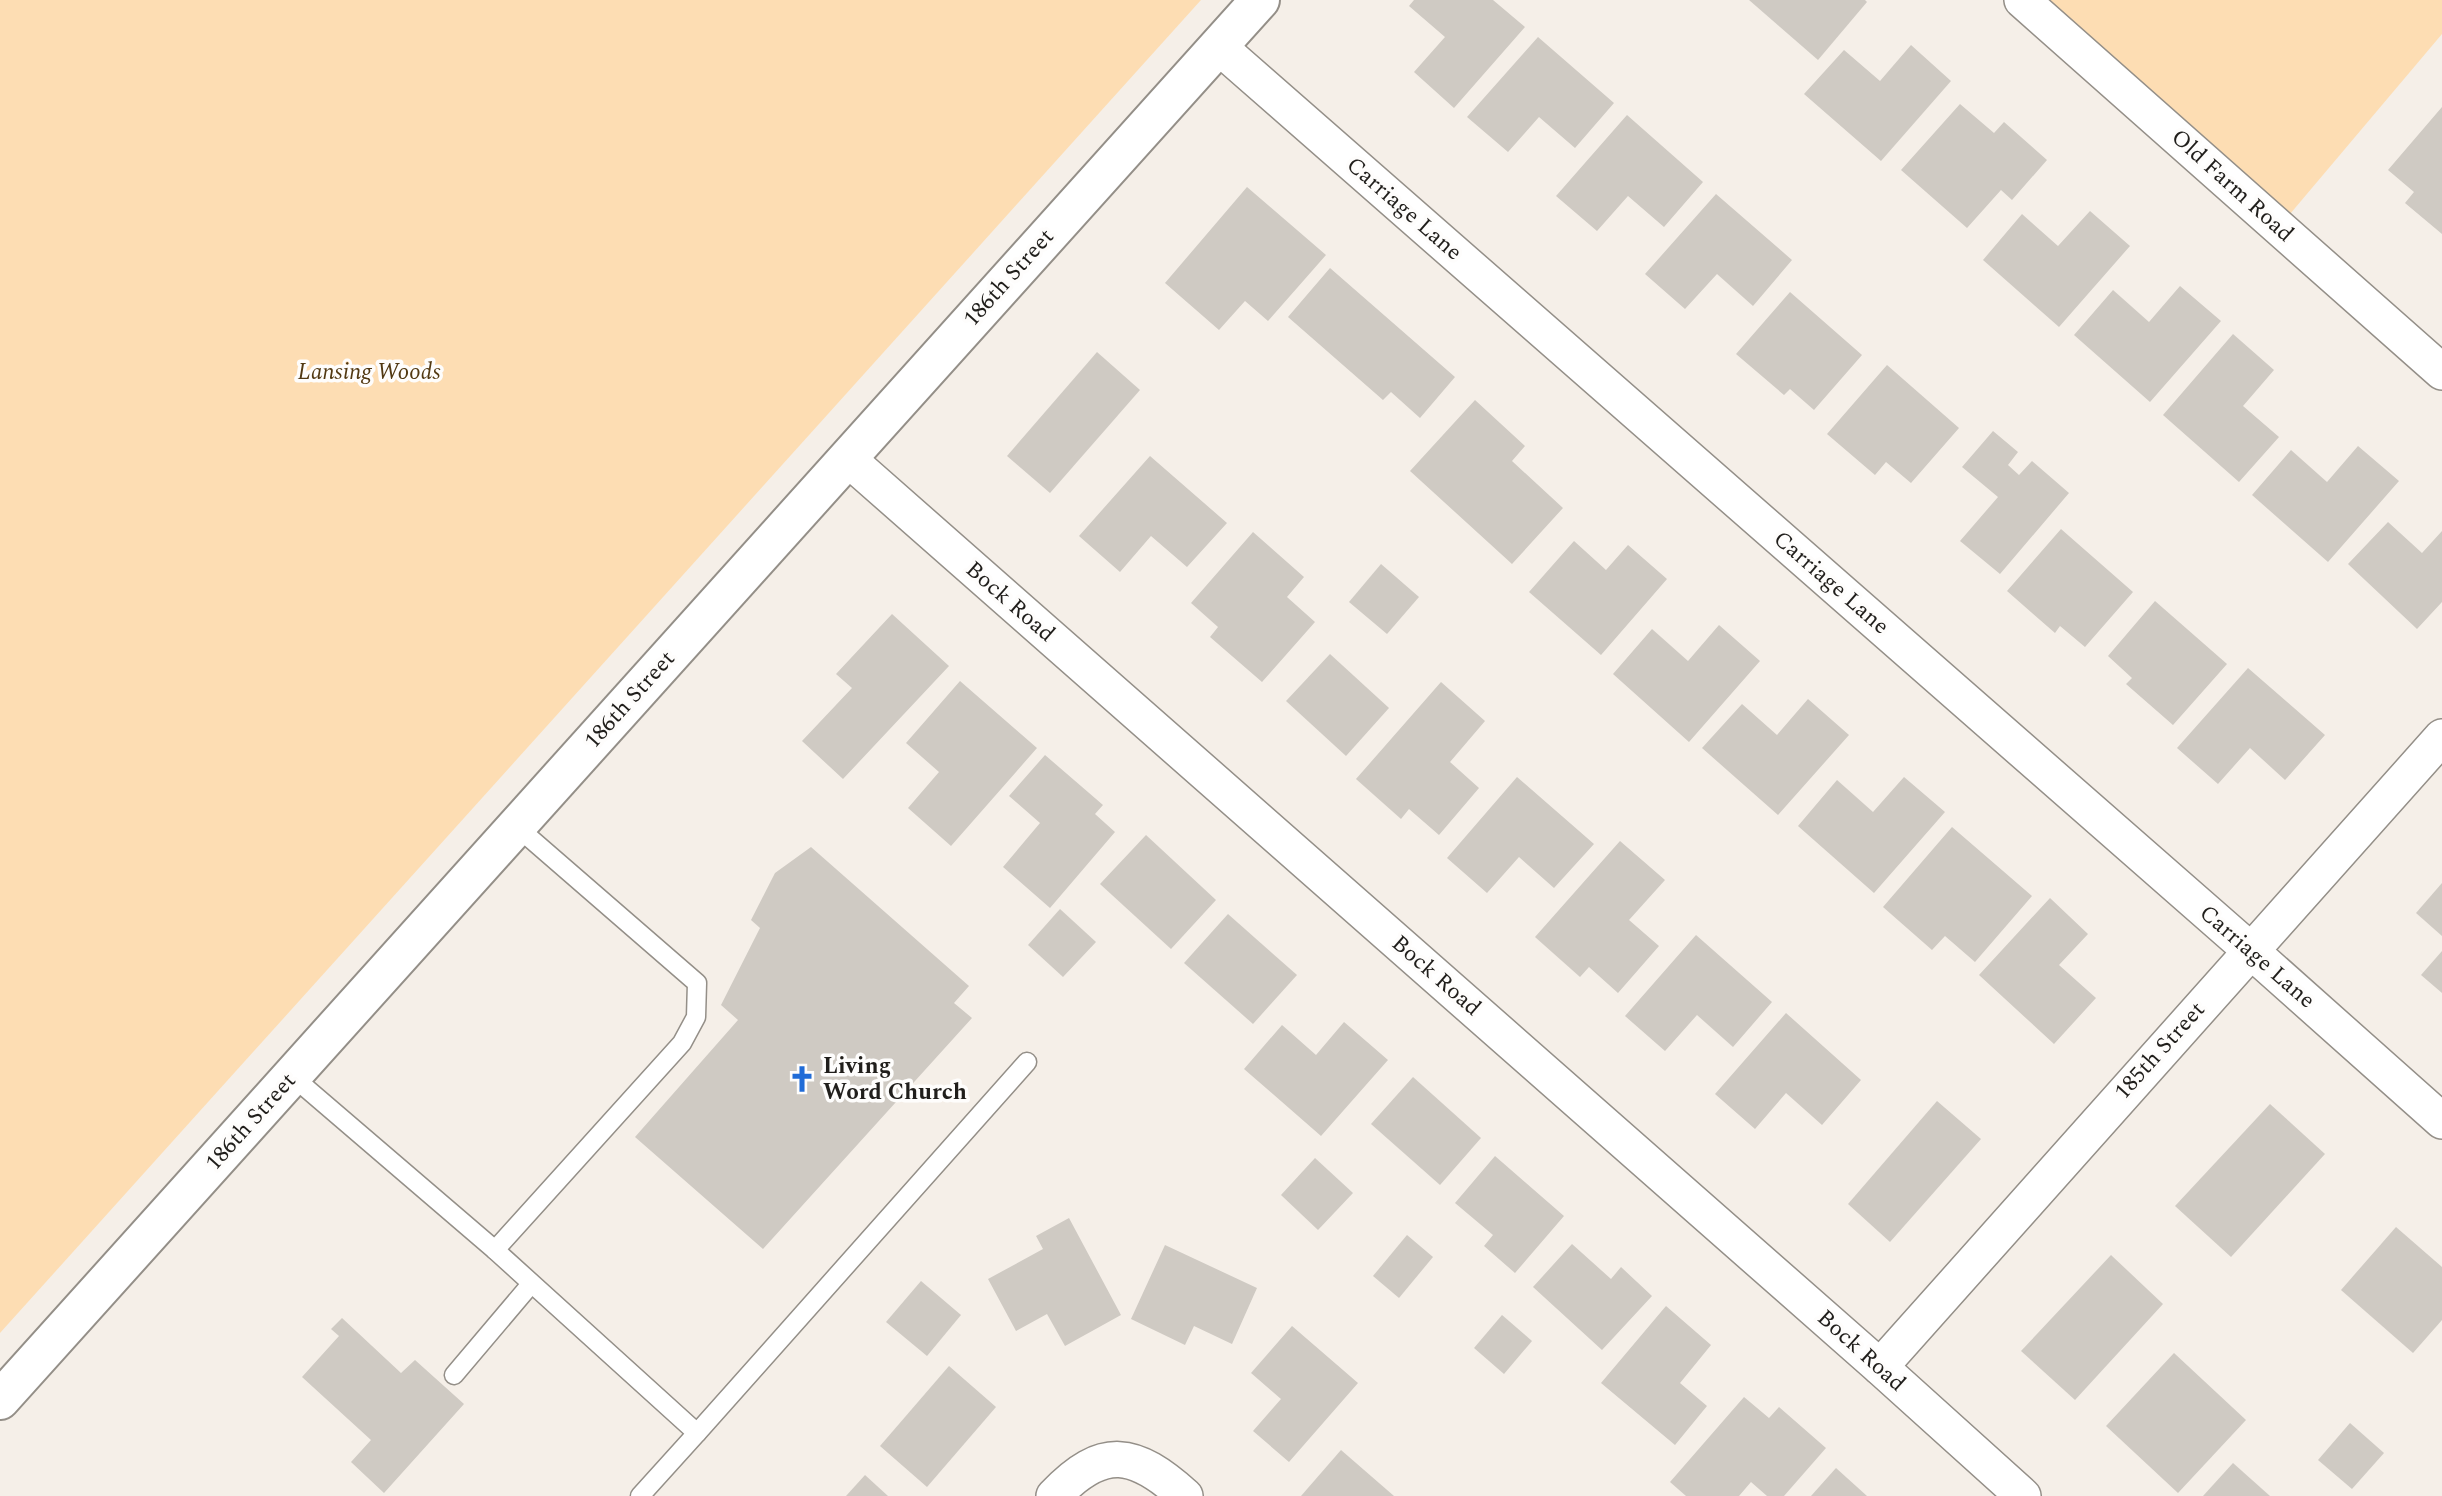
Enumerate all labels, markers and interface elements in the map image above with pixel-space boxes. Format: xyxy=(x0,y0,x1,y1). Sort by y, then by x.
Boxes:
street label: Old Farm Road xyxy=(2163,121,2302,251)
street label: Carriage Lane xyxy=(1338,149,1470,269)
street label: 186th Street xyxy=(955,221,1063,335)
park label: Lansing Woods xyxy=(297,355,441,390)
street label: Carriage Lane xyxy=(1765,523,1897,643)
street label: Bock Road xyxy=(957,553,1063,651)
street label: 186th Street xyxy=(576,643,684,757)
street label: Carriage Lane xyxy=(2191,897,2323,1017)
street label: Bock Road xyxy=(1383,927,1489,1025)
street label: 185th Street xyxy=(2106,994,2214,1108)
place label: Living Word Church xyxy=(823,1049,967,1110)
church icon: Living Word Church xyxy=(787,1064,817,1094)
street label: 186th Street xyxy=(197,1065,305,1179)
street label: Bock Road xyxy=(1809,1301,1913,1401)

